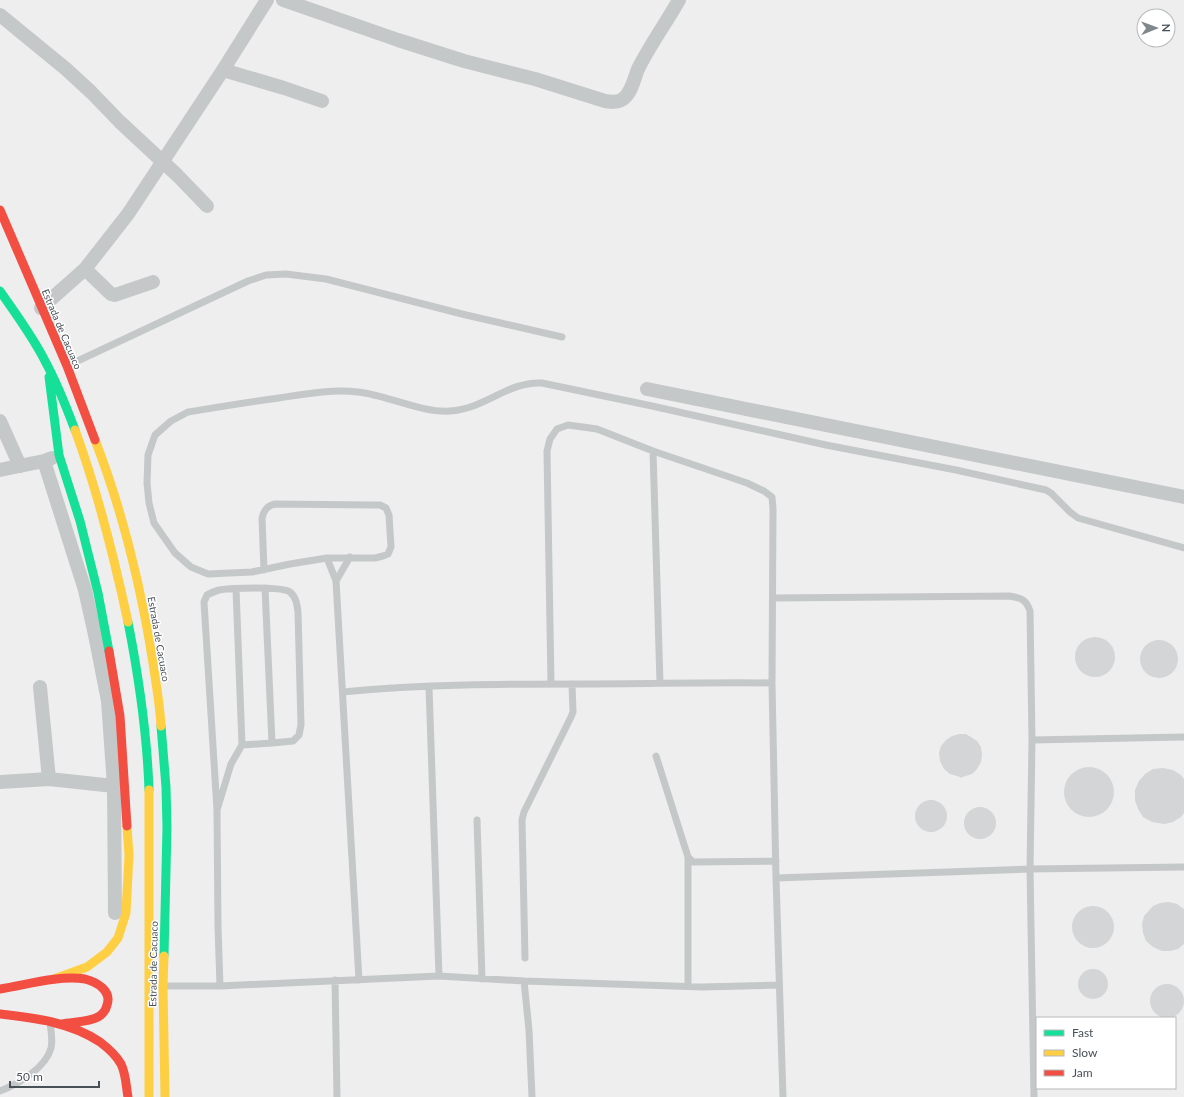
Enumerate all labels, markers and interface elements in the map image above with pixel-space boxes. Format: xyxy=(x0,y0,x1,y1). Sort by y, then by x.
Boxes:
north arrow xyxy=(1136,8,1176,48)
text: N xyxy=(1160,23,1173,32)
street label: Estrada de Cacuaco xyxy=(40,287,84,371)
street label: Estrada de Cacuaco xyxy=(146,596,172,683)
street label: Estrada de Cacuaco xyxy=(146,921,160,1007)
legend xyxy=(1036,1017,1176,1089)
text: Fast xyxy=(1072,1025,1094,1040)
text: Slow xyxy=(1072,1045,1098,1060)
scale bar xyxy=(10,1063,99,1089)
text: Jam xyxy=(1072,1065,1093,1080)
text: 50 m xyxy=(16,1069,43,1084)

